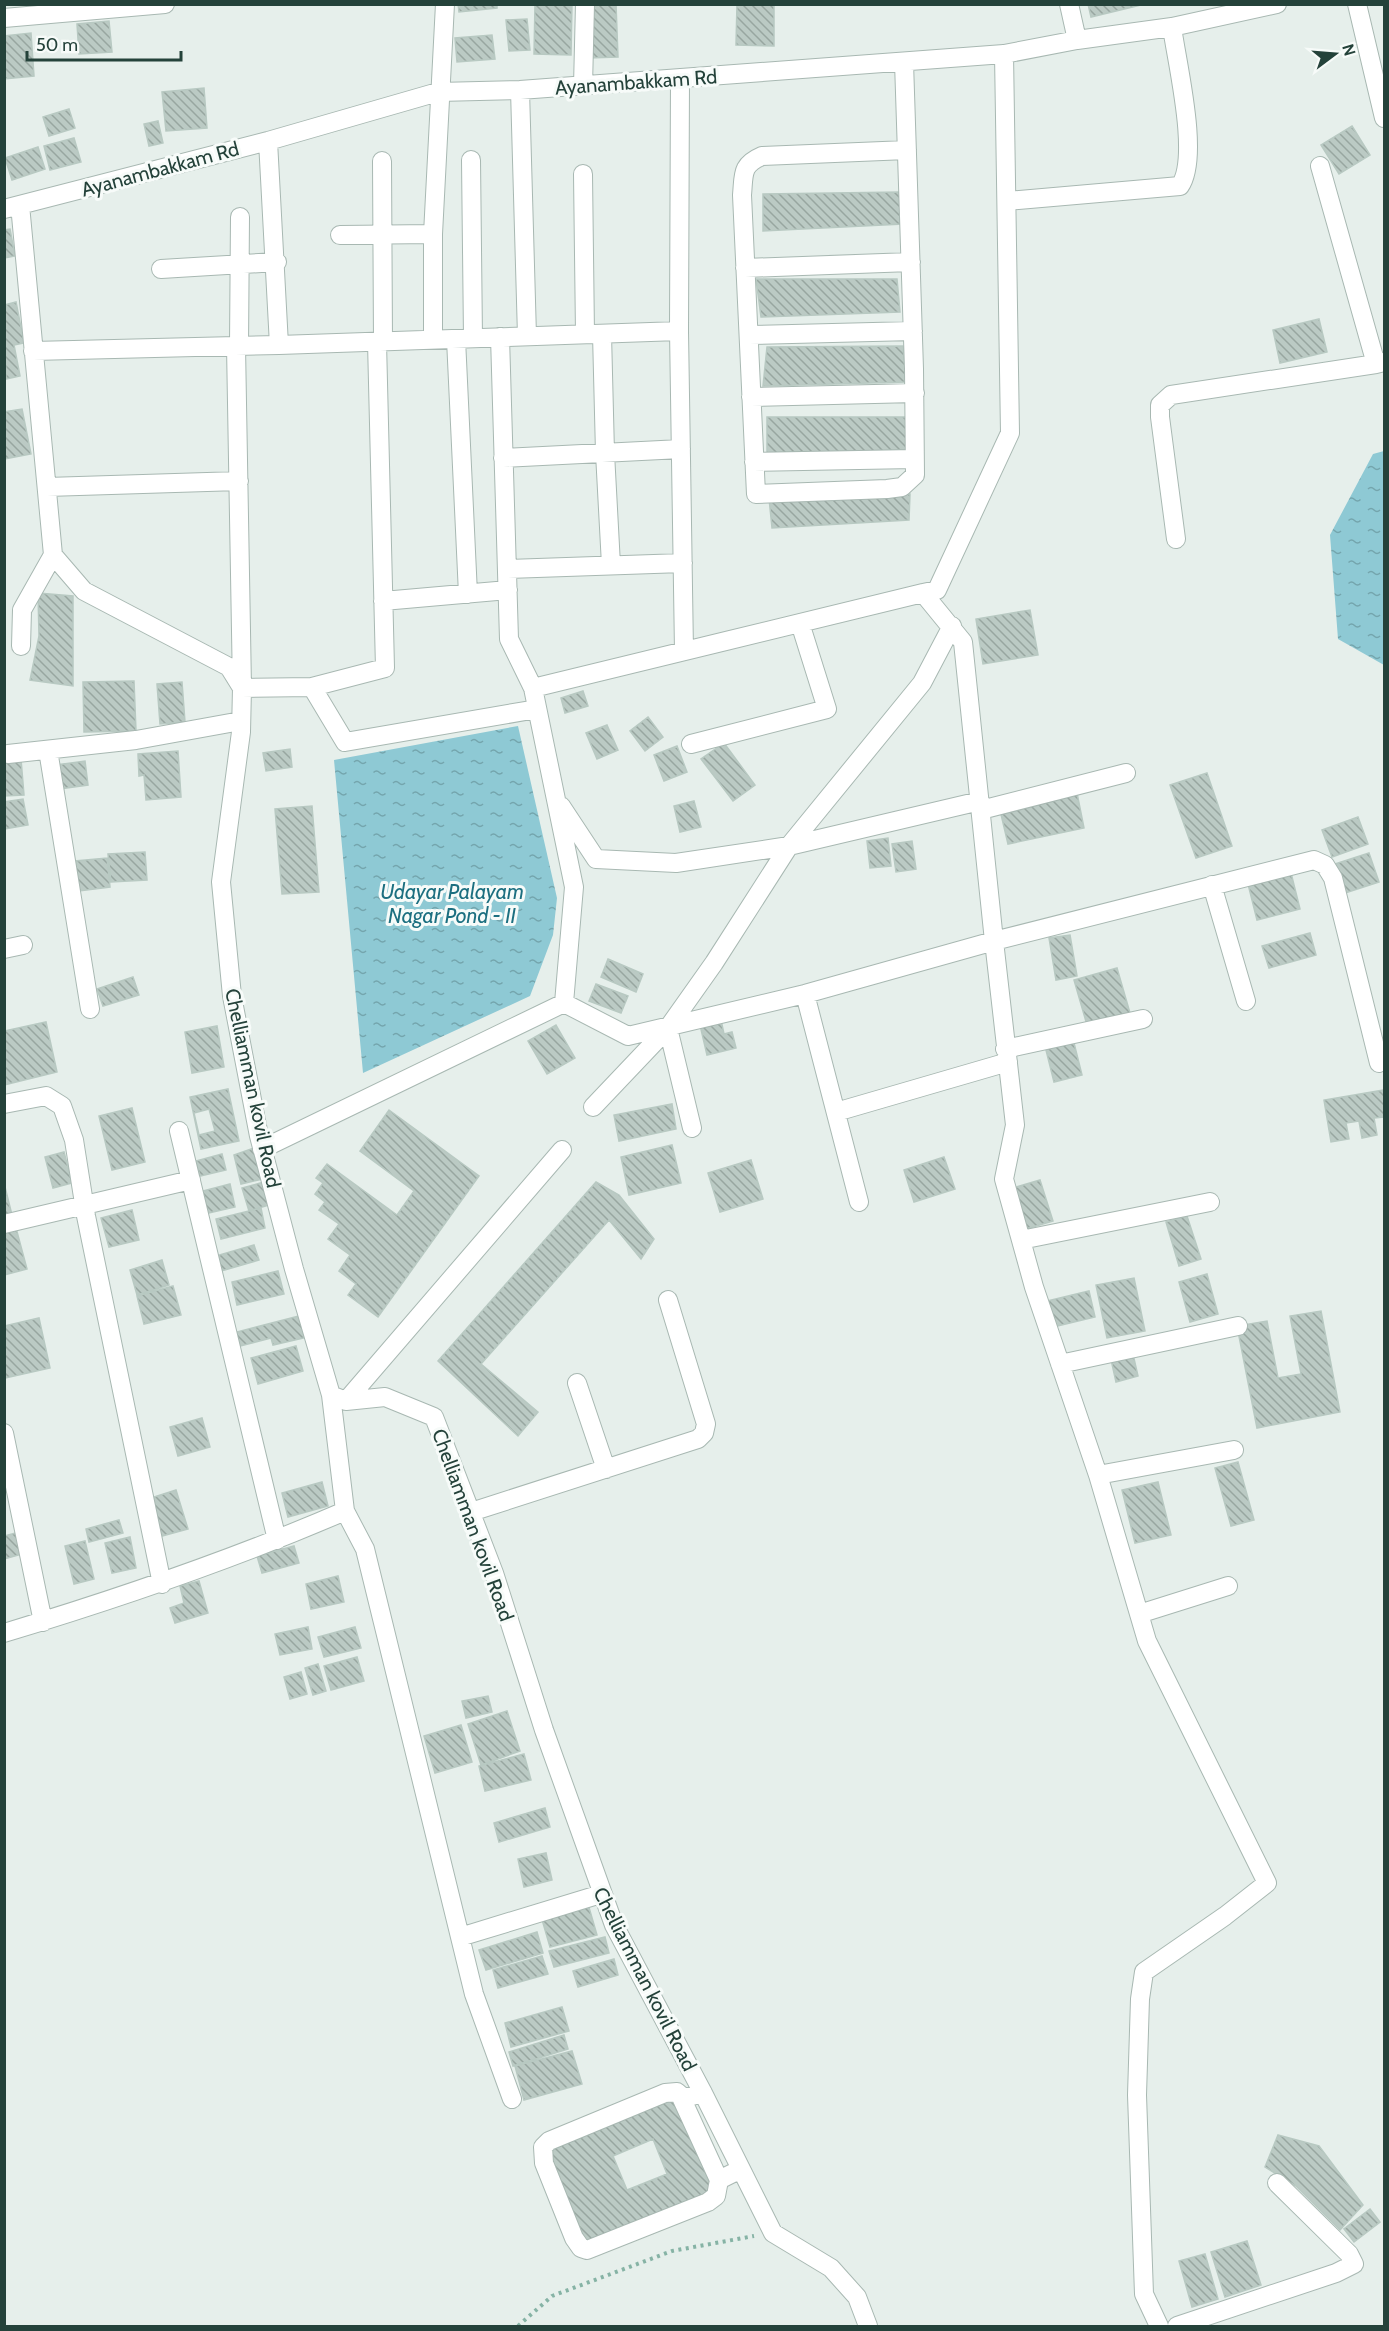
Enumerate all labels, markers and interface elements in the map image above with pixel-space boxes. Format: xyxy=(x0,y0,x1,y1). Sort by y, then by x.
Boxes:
scale bar xyxy=(27,24,182,62)
north arrow xyxy=(1305,24,1365,84)
text: 50 m xyxy=(36,34,78,56)
text: N xyxy=(1338,42,1360,58)
street label: Ayanambakkam Rd xyxy=(554,64,718,100)
street label: Ayanambakkam Rd xyxy=(78,136,242,202)
water label: Udayar Palayam Nagar Pond - II xyxy=(380,879,524,928)
street label: Chelliamman kovil Road xyxy=(220,986,286,1190)
street label: Chelliamman kovil Road xyxy=(427,1425,519,1625)
street label: Chelliamman kovil Road xyxy=(588,1883,702,2075)

